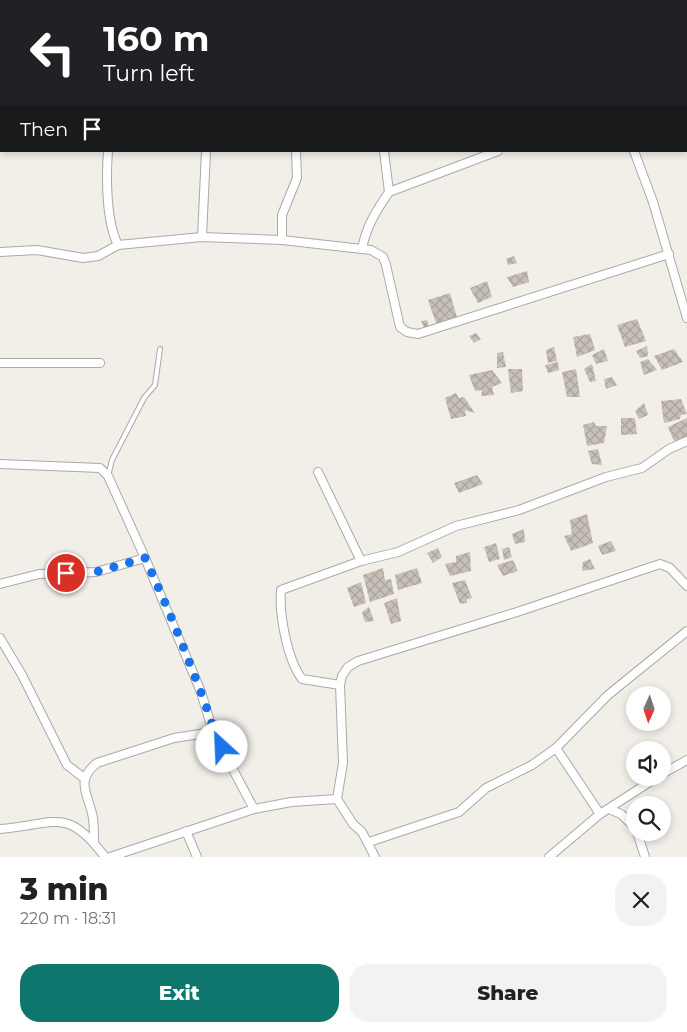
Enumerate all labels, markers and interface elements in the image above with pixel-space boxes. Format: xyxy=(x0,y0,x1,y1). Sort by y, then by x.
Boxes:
text: 160 m xyxy=(103,17,209,60)
icon: left xyxy=(20,20,85,85)
text: Turn left xyxy=(103,60,195,87)
icon: arrive xyxy=(78,115,106,143)
text: Then xyxy=(20,118,68,141)
pin xyxy=(45,552,87,594)
icon: arrive xyxy=(52,559,80,587)
north arrow xyxy=(626,686,671,731)
map controls xyxy=(626,686,671,841)
position arrow xyxy=(195,720,247,772)
button: sound xyxy=(626,741,671,786)
button: search xyxy=(626,796,671,841)
text: 3 min xyxy=(20,871,108,908)
button: close xyxy=(615,874,667,926)
text: 220 m · 18:31 xyxy=(20,909,117,928)
button: Exit xyxy=(20,964,339,1022)
button: Share xyxy=(349,964,667,1022)

